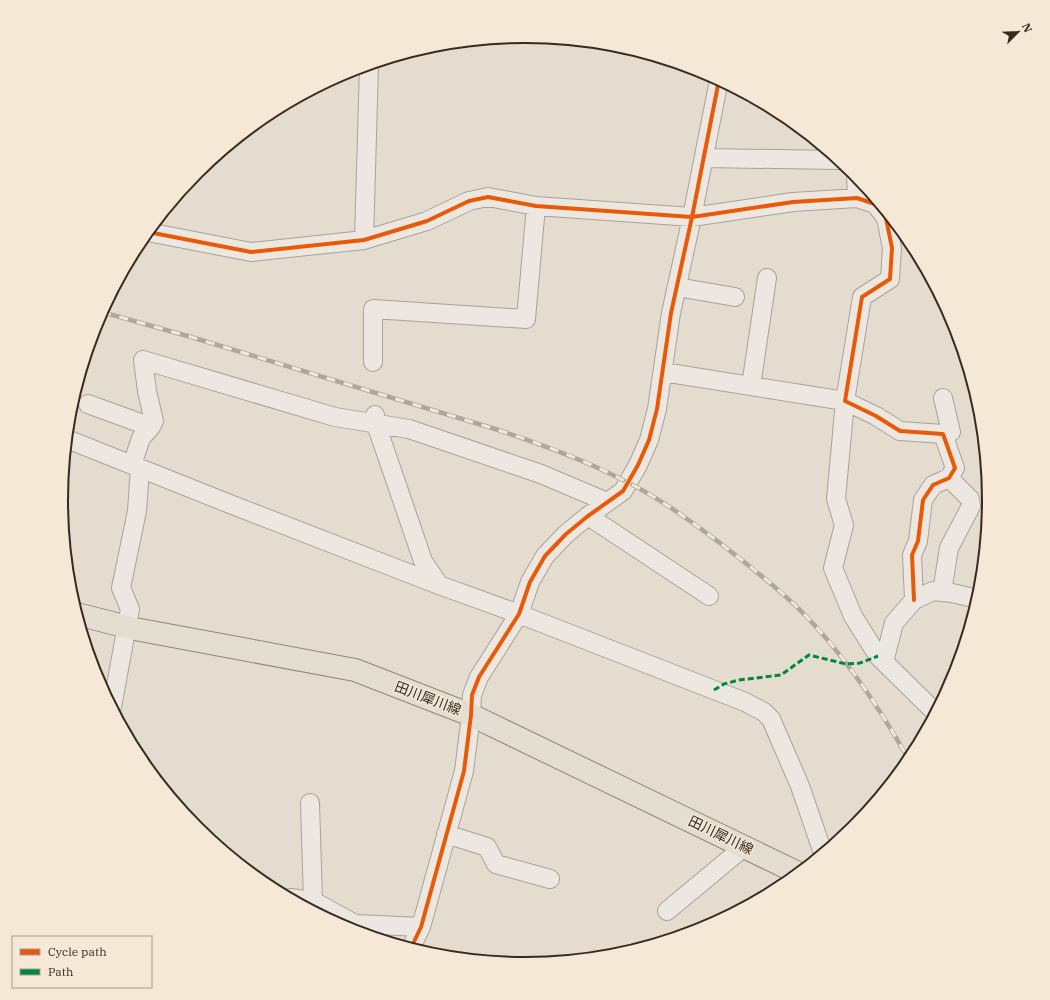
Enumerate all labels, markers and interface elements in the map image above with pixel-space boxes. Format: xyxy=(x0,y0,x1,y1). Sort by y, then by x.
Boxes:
north arrow xyxy=(998,12,1038,52)
text: N xyxy=(1019,21,1035,35)
street label: 田川犀川線 xyxy=(392,677,464,719)
street label: 田川犀川線 xyxy=(686,812,756,858)
legend xyxy=(12,936,152,988)
text: Cycle path xyxy=(48,944,107,959)
text: Path xyxy=(48,964,74,979)

